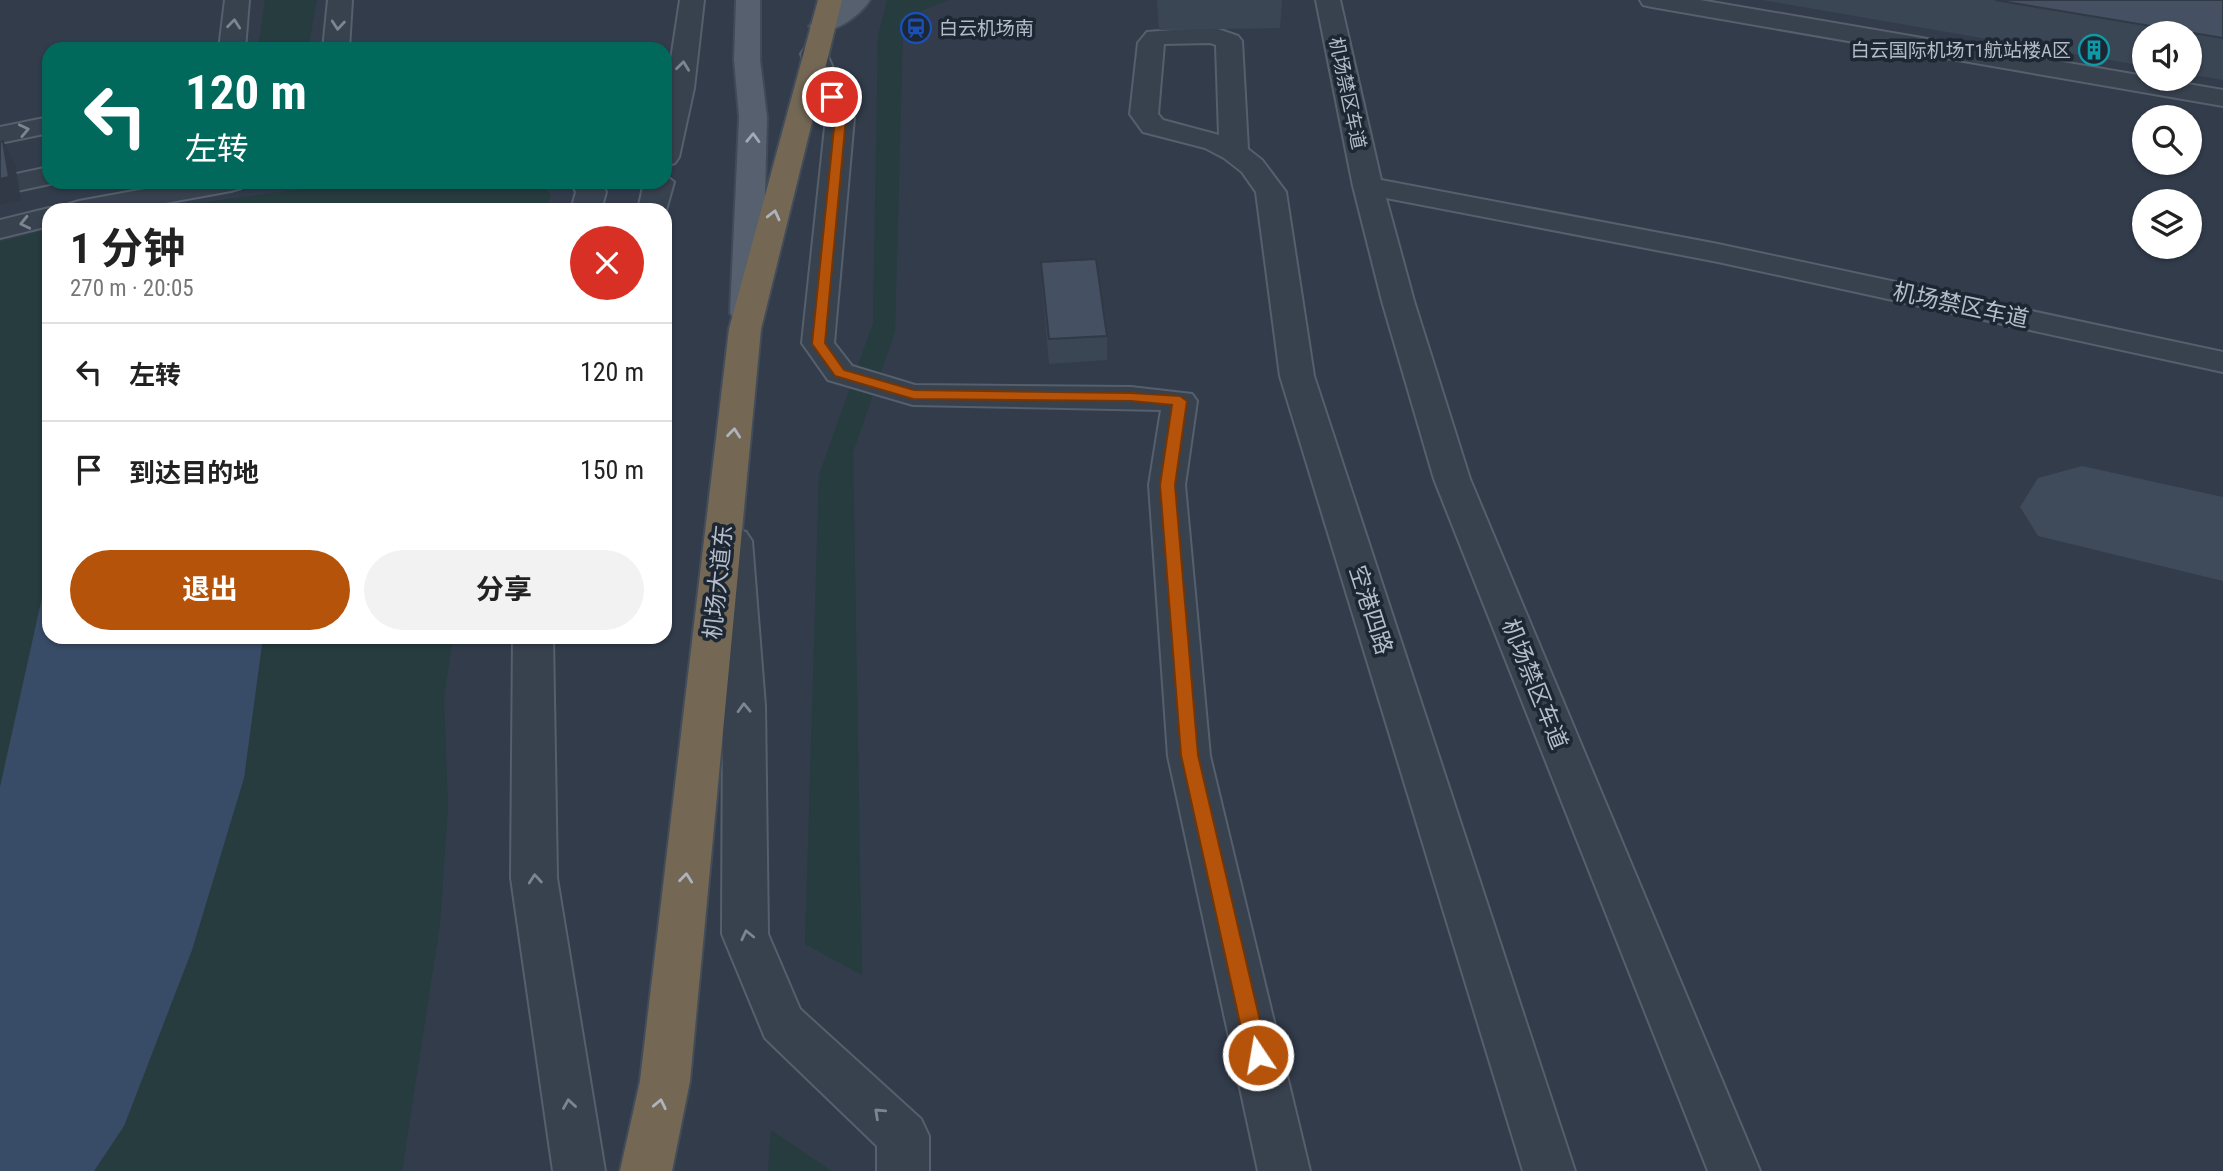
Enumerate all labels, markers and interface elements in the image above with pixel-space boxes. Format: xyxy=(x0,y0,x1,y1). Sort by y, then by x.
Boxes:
station icon: 白云机场南 xyxy=(899,11,933,45)
place label: 白云机场南 xyxy=(939,17,1034,40)
one-way arrow xyxy=(226,19,241,30)
one-way arrow xyxy=(331,19,346,30)
map controls xyxy=(2132,21,2202,259)
button: sound xyxy=(2132,21,2202,91)
building icon: 白云国际机场T1航站楼A区 xyxy=(2077,33,2111,67)
street label: 机场禁区车道 xyxy=(1324,35,1371,151)
place label: 白云国际机场T1航站楼A区 xyxy=(1851,39,2071,62)
one-way arrow xyxy=(676,60,691,72)
text: 120 m xyxy=(185,64,307,121)
pin xyxy=(802,67,862,127)
icon: left xyxy=(70,70,161,161)
icon: arrive xyxy=(813,78,851,116)
button: search xyxy=(2132,105,2202,175)
one-way arrow xyxy=(18,123,30,138)
text: 左转 xyxy=(185,130,249,168)
one-way arrow xyxy=(745,132,760,143)
button: layers xyxy=(2132,189,2202,259)
one-way arrow xyxy=(766,209,780,221)
one-way arrow xyxy=(19,215,31,229)
text: 1 分钟 xyxy=(70,224,185,273)
button: close xyxy=(570,226,644,300)
text: 270 m · 20:05 xyxy=(70,275,194,302)
street label: 机场禁区车道 xyxy=(1891,278,2031,333)
icon: left xyxy=(70,353,108,391)
text: 120 m xyxy=(580,357,644,387)
text: 左转 xyxy=(129,360,181,390)
one-way arrow xyxy=(726,427,741,439)
icon: arrive xyxy=(70,451,108,489)
text: 150 m xyxy=(580,455,644,485)
text: 到达目的地 xyxy=(129,458,259,488)
street label: 机场大道东 xyxy=(699,523,738,641)
button: 退出 xyxy=(70,550,350,630)
button: 分享 xyxy=(364,550,644,630)
street label: 空港四路 xyxy=(1343,562,1398,658)
street label: 机场禁区车道 xyxy=(1496,615,1573,753)
one-way arrow xyxy=(736,702,752,713)
one-way arrow xyxy=(679,872,694,884)
one-way arrow xyxy=(528,873,543,884)
one-way arrow xyxy=(741,929,756,941)
position arrow xyxy=(1221,1018,1295,1092)
one-way arrow xyxy=(561,1098,576,1109)
one-way arrow xyxy=(652,1098,667,1110)
one-way arrow xyxy=(874,1109,887,1122)

